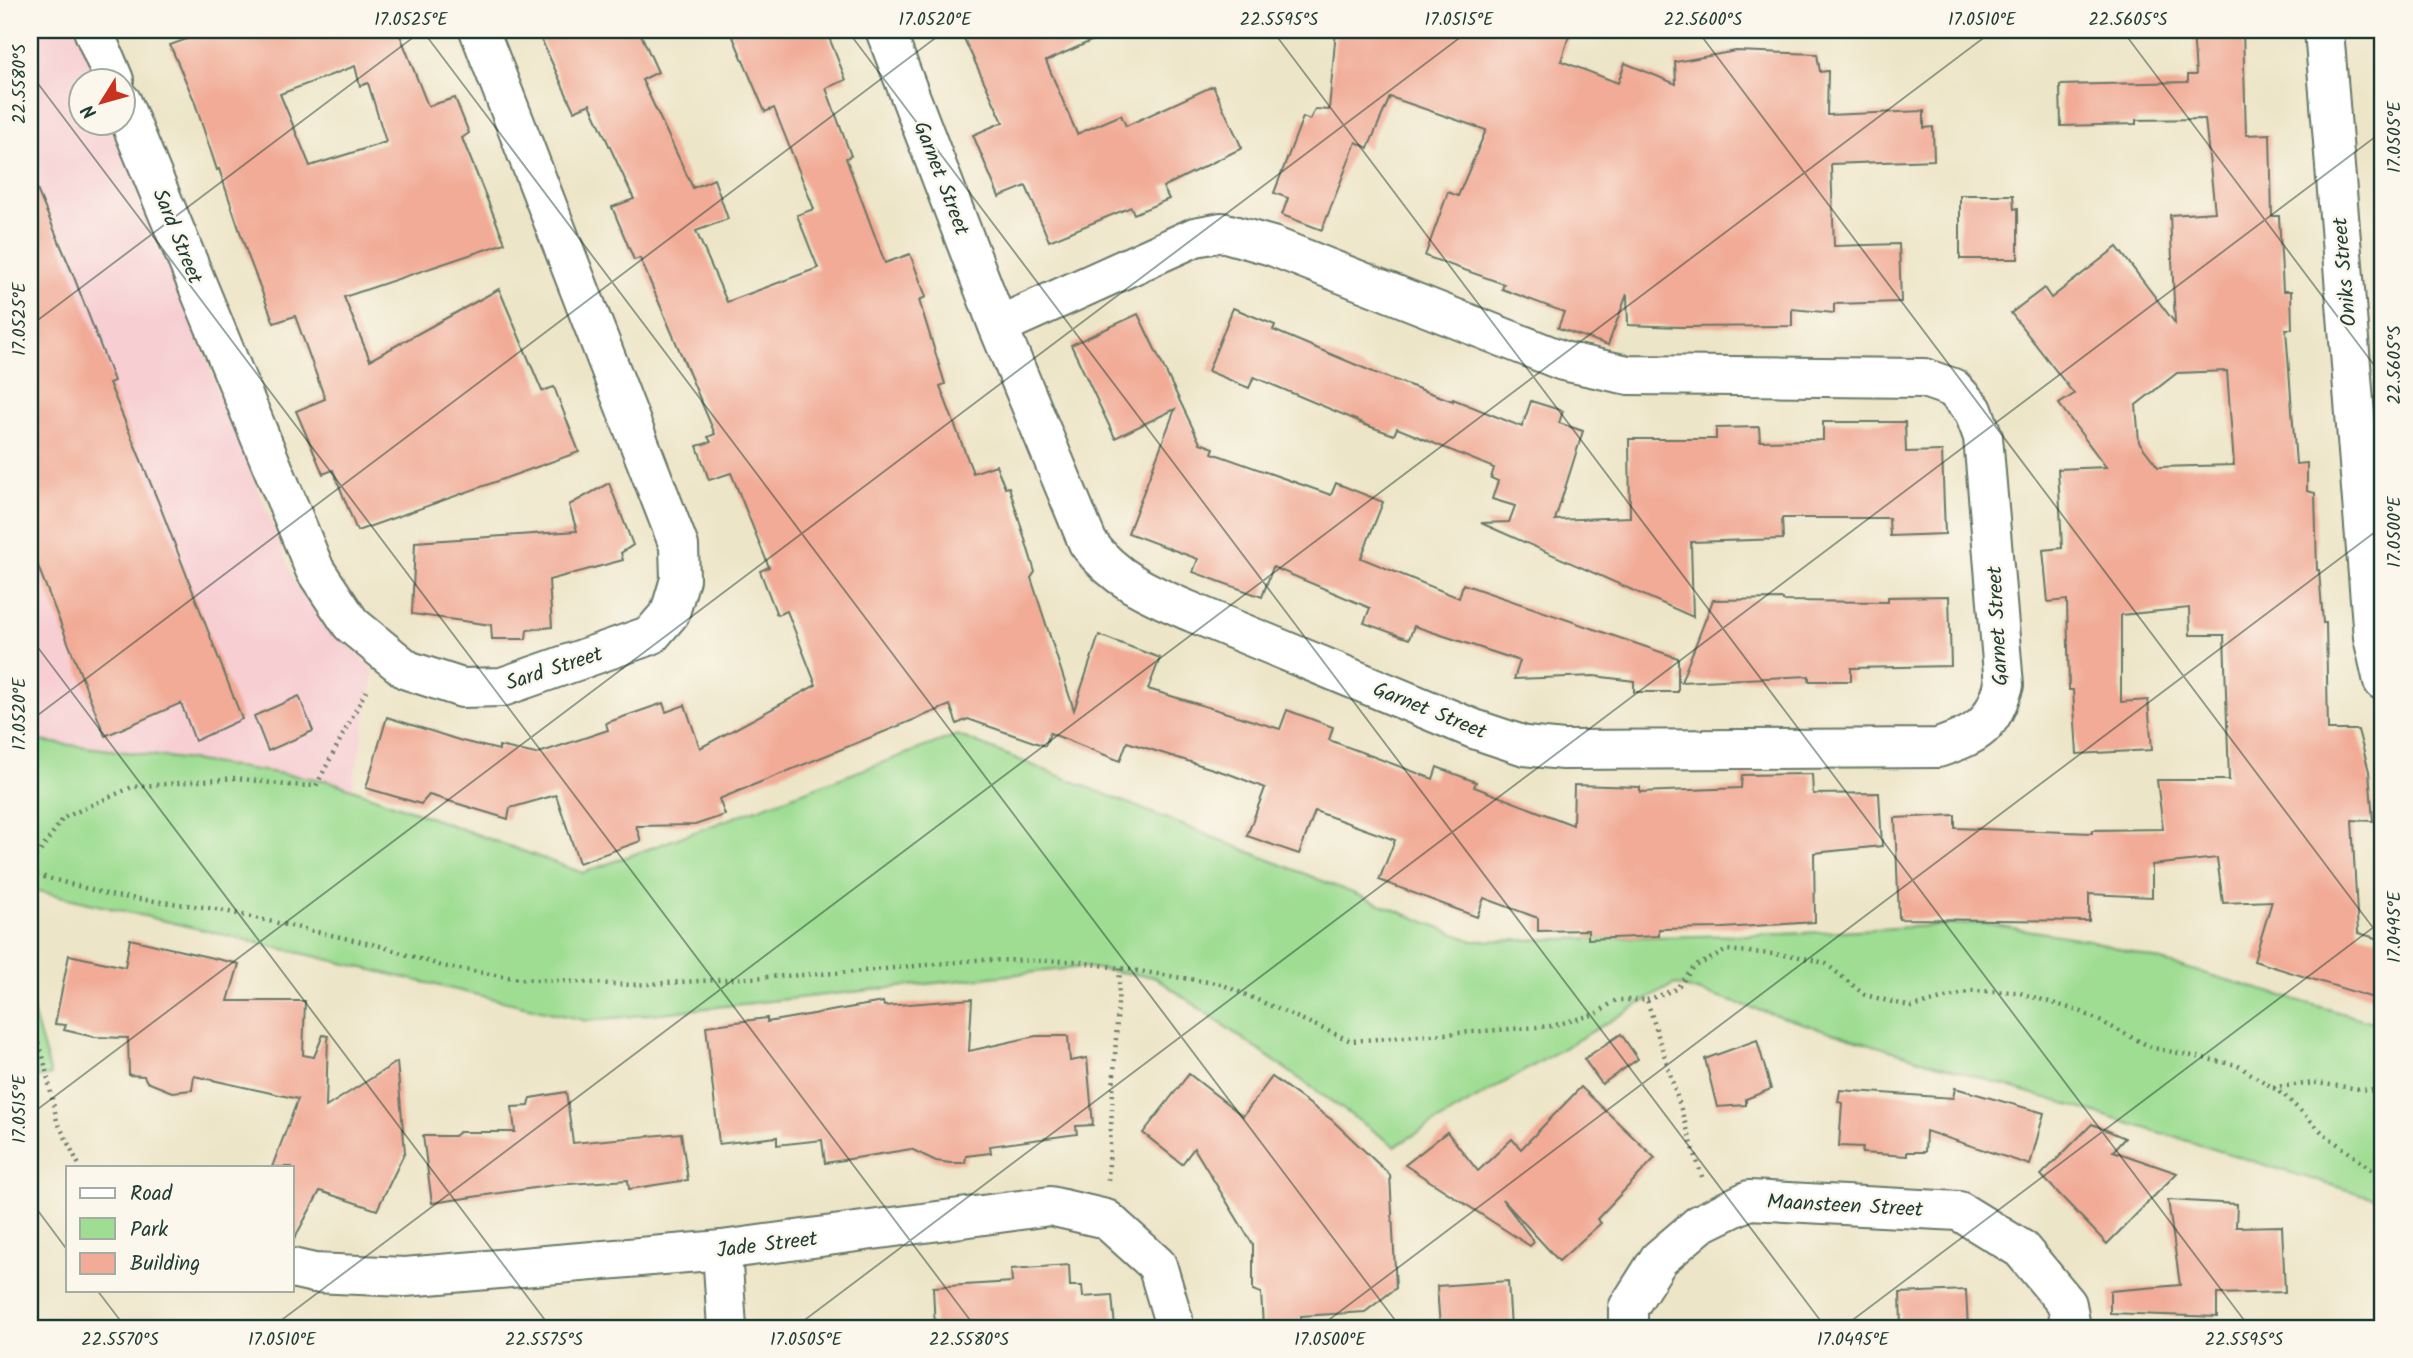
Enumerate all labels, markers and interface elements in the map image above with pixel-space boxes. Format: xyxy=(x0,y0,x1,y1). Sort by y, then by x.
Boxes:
text: 17.0525°E xyxy=(374,6,448,35)
text: 17.0520°E xyxy=(899,6,972,35)
text: 22.5595°S xyxy=(1240,6,1319,35)
text: 17.0515°E xyxy=(1425,6,1494,35)
text: 22.5600°S xyxy=(1664,6,1743,35)
text: 17.0510°E xyxy=(1948,6,2017,35)
text: 22.5605°S xyxy=(2088,6,2168,35)
text: 22.5580°S xyxy=(6,44,35,124)
north arrow xyxy=(66,66,136,136)
text: N xyxy=(74,97,106,125)
text: 17.0505°E xyxy=(2381,100,2410,173)
street label: Garnet Street xyxy=(904,117,978,241)
street label: Sard Street xyxy=(143,184,211,290)
street label: Oniks Street xyxy=(2324,215,2367,328)
text: 17.0525°E xyxy=(6,282,35,356)
text: 22.5605°S xyxy=(2381,325,2410,405)
text: 17.0500°E xyxy=(2381,496,2410,568)
street label: Garnet Street xyxy=(1979,564,2018,687)
street label: Sard Street xyxy=(502,638,608,701)
street label: Garnet Street xyxy=(1368,674,1492,750)
text: 17.0520°E xyxy=(6,677,35,750)
text: 17.0495°E xyxy=(2381,890,2410,963)
text: 17.0515°E xyxy=(6,1074,35,1143)
legend xyxy=(66,1166,294,1292)
text: Road xyxy=(130,1178,173,1211)
street label: Maansteen Street xyxy=(1766,1186,1925,1227)
text: Park xyxy=(130,1214,168,1247)
street label: Jade Street xyxy=(715,1223,820,1268)
text: Building xyxy=(130,1248,200,1281)
text: 22.5570°S xyxy=(81,1326,159,1355)
text: 17.0510°E xyxy=(248,1326,317,1355)
text: 22.5575°S xyxy=(505,1326,584,1355)
text: 17.0505°E xyxy=(770,1326,843,1355)
text: 22.5580°S xyxy=(929,1326,1009,1355)
text: 17.0500°E xyxy=(1294,1326,1366,1355)
text: 17.0495°E xyxy=(1817,1326,1890,1355)
text: 22.5595°S xyxy=(2205,1326,2284,1355)

